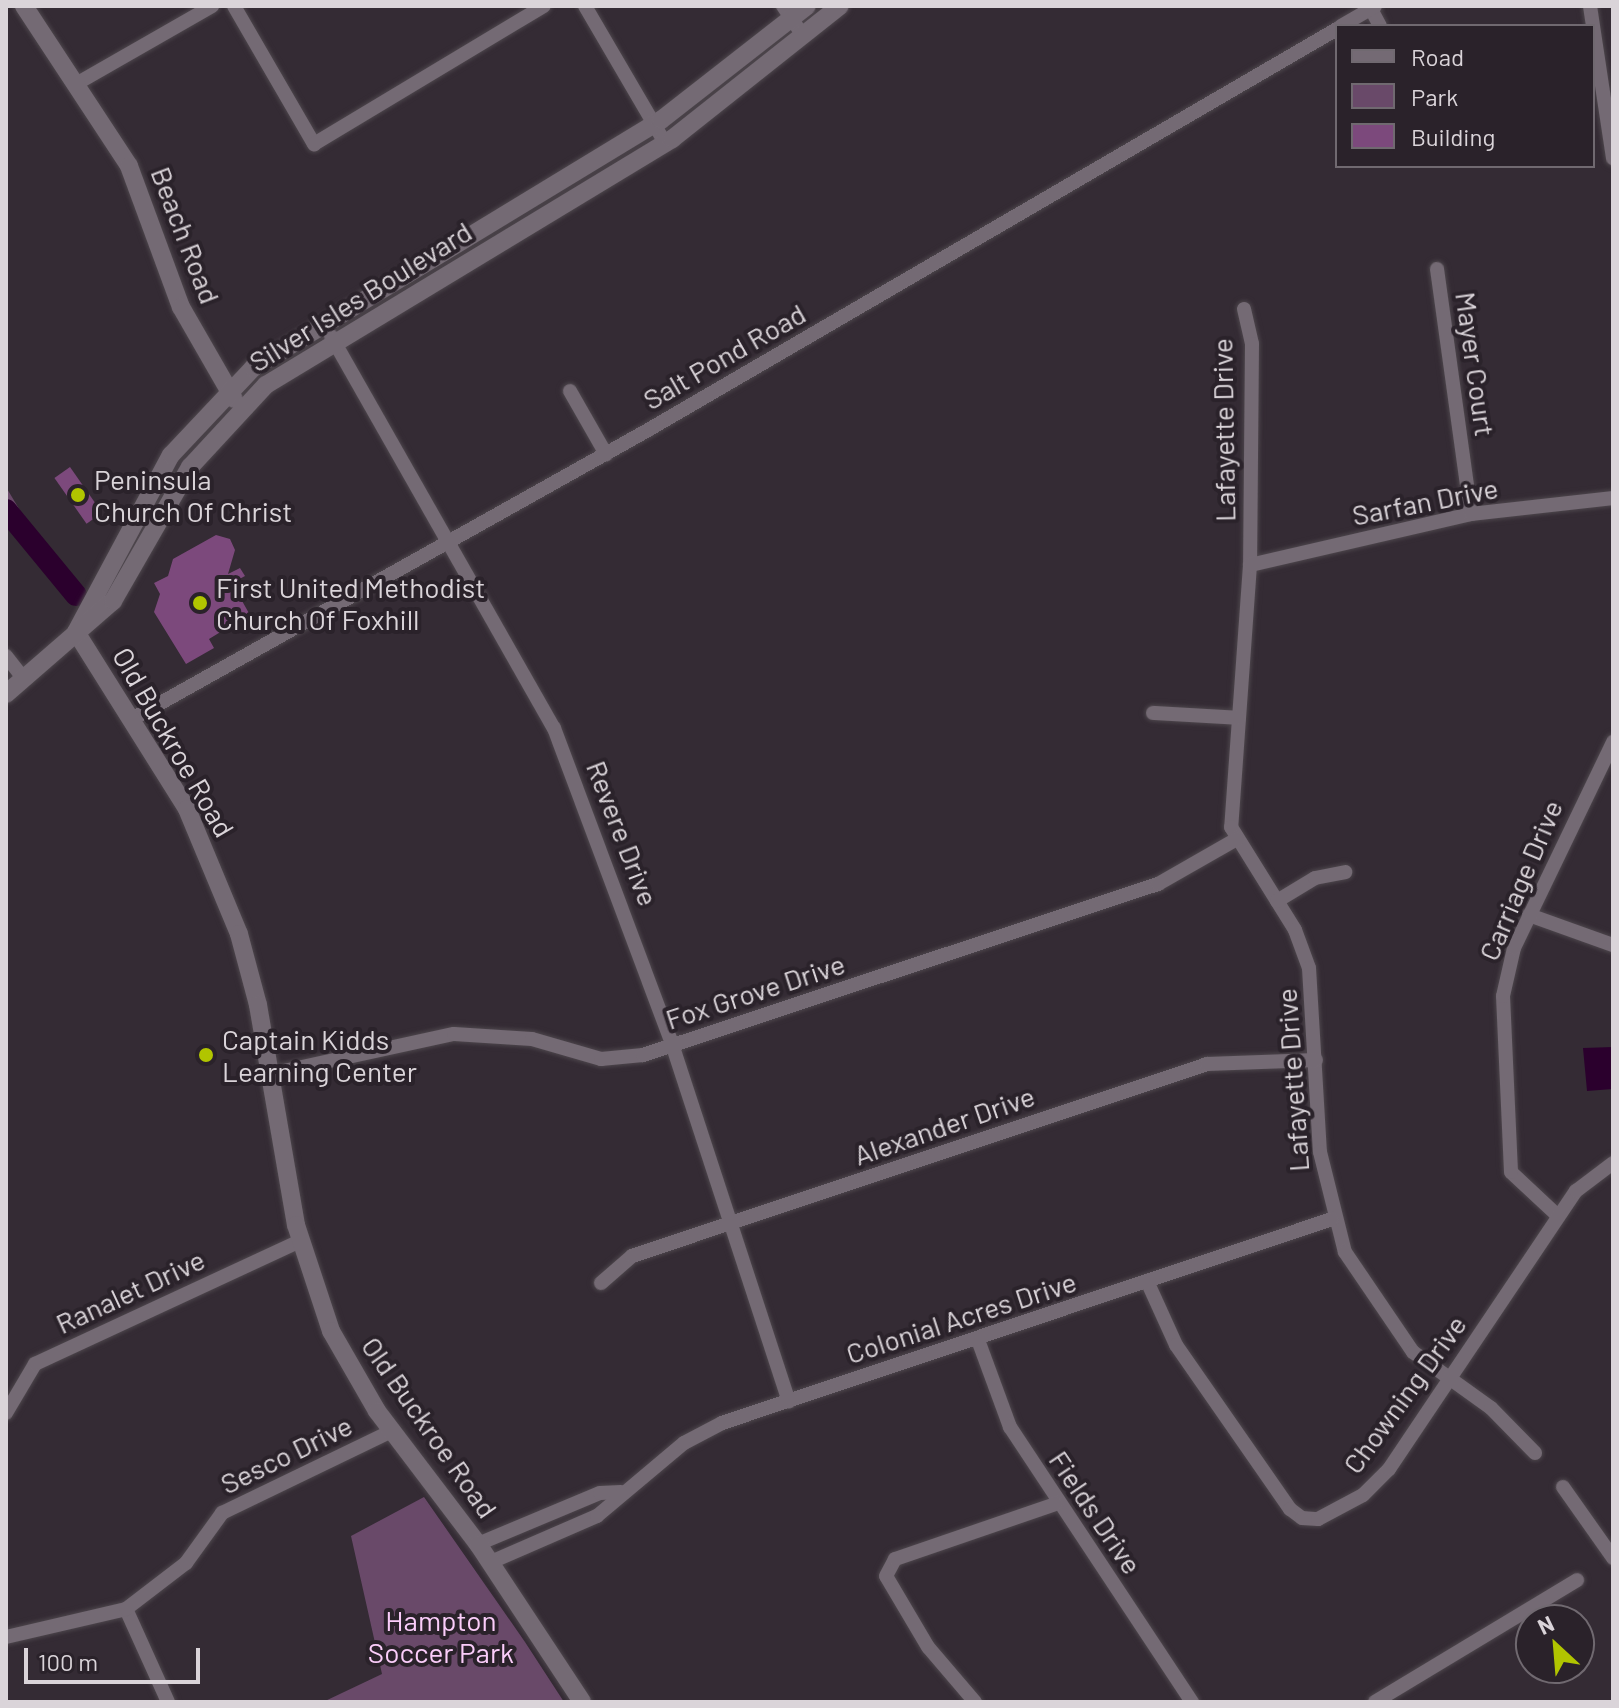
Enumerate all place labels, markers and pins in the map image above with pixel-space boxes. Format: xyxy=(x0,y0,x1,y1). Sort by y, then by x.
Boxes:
place label: Peninsula Church Of Christ xyxy=(94,462,292,528)
marker: Peninsula Church Of Christ xyxy=(69,486,87,504)
place label: First United Methodist Church Of Foxhill xyxy=(216,570,485,636)
marker: First United Methodist Church Of Foxhill xyxy=(191,594,209,612)
place label: Captain Kidds Learning Center xyxy=(222,1022,417,1088)
marker: Captain Kidds Learning Center xyxy=(197,1046,215,1064)

